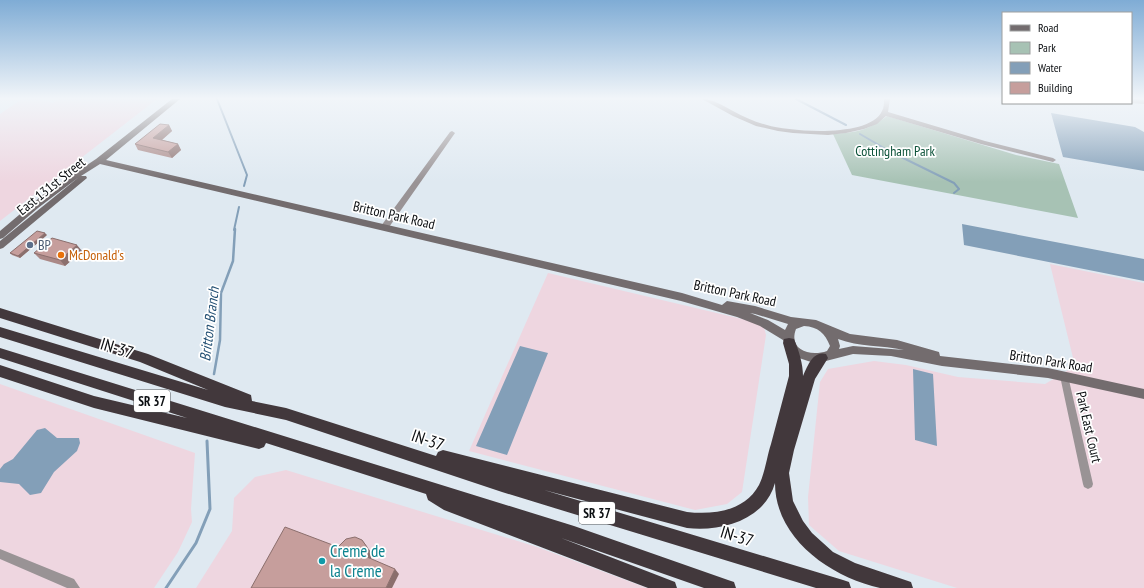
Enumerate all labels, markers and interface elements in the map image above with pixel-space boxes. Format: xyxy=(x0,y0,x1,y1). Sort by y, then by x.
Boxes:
legend xyxy=(1002,12,1132,104)
text: Road xyxy=(1038,20,1058,35)
text: Park xyxy=(1038,40,1056,55)
text: Water xyxy=(1038,60,1063,75)
text: Building xyxy=(1038,80,1073,95)
park label: Cottingham Park xyxy=(855,142,935,160)
street label: East 131st Street xyxy=(13,153,89,219)
street label: Britton Park Road xyxy=(351,197,437,233)
place label: BP xyxy=(38,236,51,254)
marker: BP xyxy=(25,240,35,250)
place label: McDonald's xyxy=(69,246,124,264)
marker: McDonald's xyxy=(56,250,66,260)
street label: Britton Park Road xyxy=(692,276,778,310)
water label: Britton Branch xyxy=(195,284,223,362)
street label: IN-37 xyxy=(98,333,136,363)
street label: Britton Park Road xyxy=(1008,346,1094,376)
road number: SR 37 xyxy=(134,390,170,412)
street label: Park East Court xyxy=(1072,390,1106,465)
street label: IN-37 xyxy=(409,424,447,456)
road number: SR 37 xyxy=(579,502,615,524)
street label: IN-37 xyxy=(718,521,756,551)
place label: Creme de la Creme xyxy=(330,540,385,582)
marker: Creme de la Creme xyxy=(317,556,327,566)

